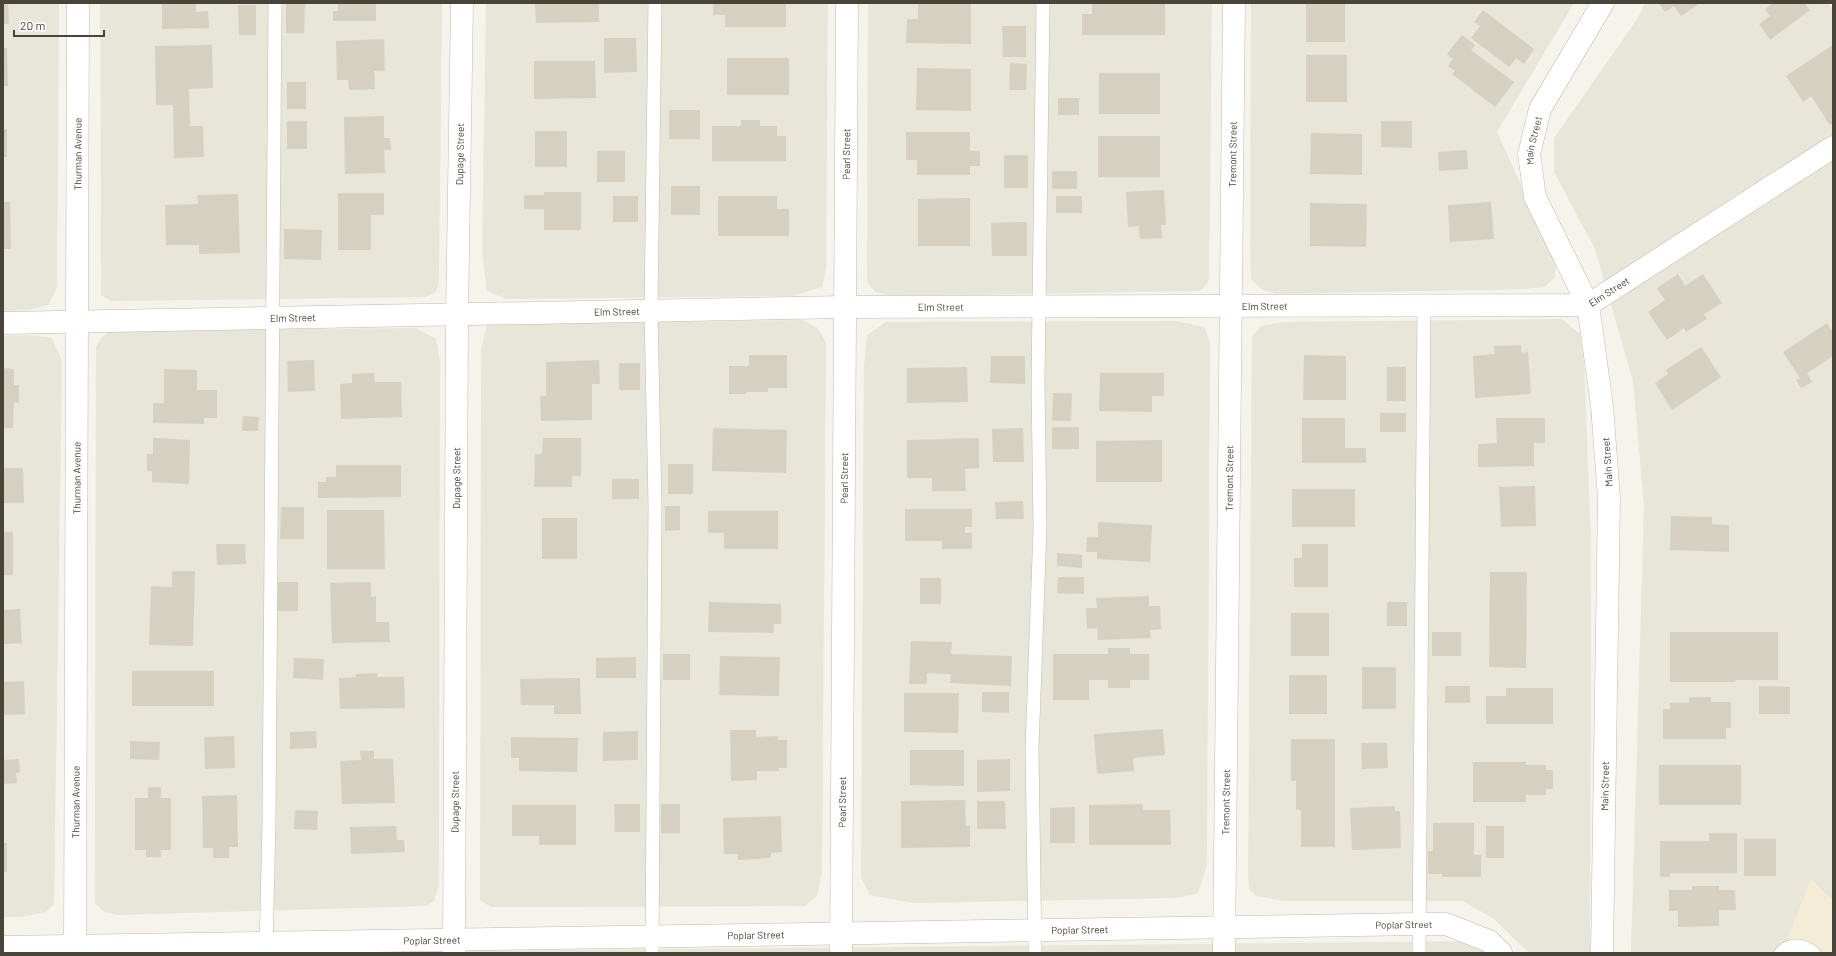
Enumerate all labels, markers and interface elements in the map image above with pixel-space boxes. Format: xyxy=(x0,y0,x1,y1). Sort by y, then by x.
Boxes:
scale bar xyxy=(14,12,104,38)
text: 20 m xyxy=(20,18,46,32)
street label: Main Street xyxy=(1523,115,1544,166)
street label: Thurman Avenue xyxy=(71,118,84,190)
street label: Tremont Street xyxy=(1226,121,1239,187)
street label: Dupage Street xyxy=(453,123,466,185)
street label: Pearl Street xyxy=(840,128,852,180)
street label: Elm Street xyxy=(1586,274,1632,309)
street label: Elm Street xyxy=(1242,300,1288,312)
street label: Elm Street xyxy=(918,301,964,313)
street label: Elm Street xyxy=(594,305,640,318)
street label: Elm Street xyxy=(270,311,316,324)
street label: Main Street xyxy=(1599,437,1615,487)
street label: Thurman Avenue xyxy=(70,442,83,514)
street label: Tremont Street xyxy=(1223,445,1235,511)
street label: Dupage Street xyxy=(450,447,462,509)
street label: Pearl Street xyxy=(838,452,850,504)
street label: Main Street xyxy=(1598,761,1611,811)
street label: Thurman Avenue xyxy=(69,766,82,838)
street label: Tremont Street xyxy=(1219,769,1232,835)
street label: Dupage Street xyxy=(449,771,461,833)
street label: Pearl Street xyxy=(836,776,848,828)
street label: Poplar Street xyxy=(1375,918,1433,931)
street label: Poplar Street xyxy=(1051,923,1109,936)
street label: Poplar Street xyxy=(727,928,785,941)
street label: Poplar Street xyxy=(403,934,461,946)

